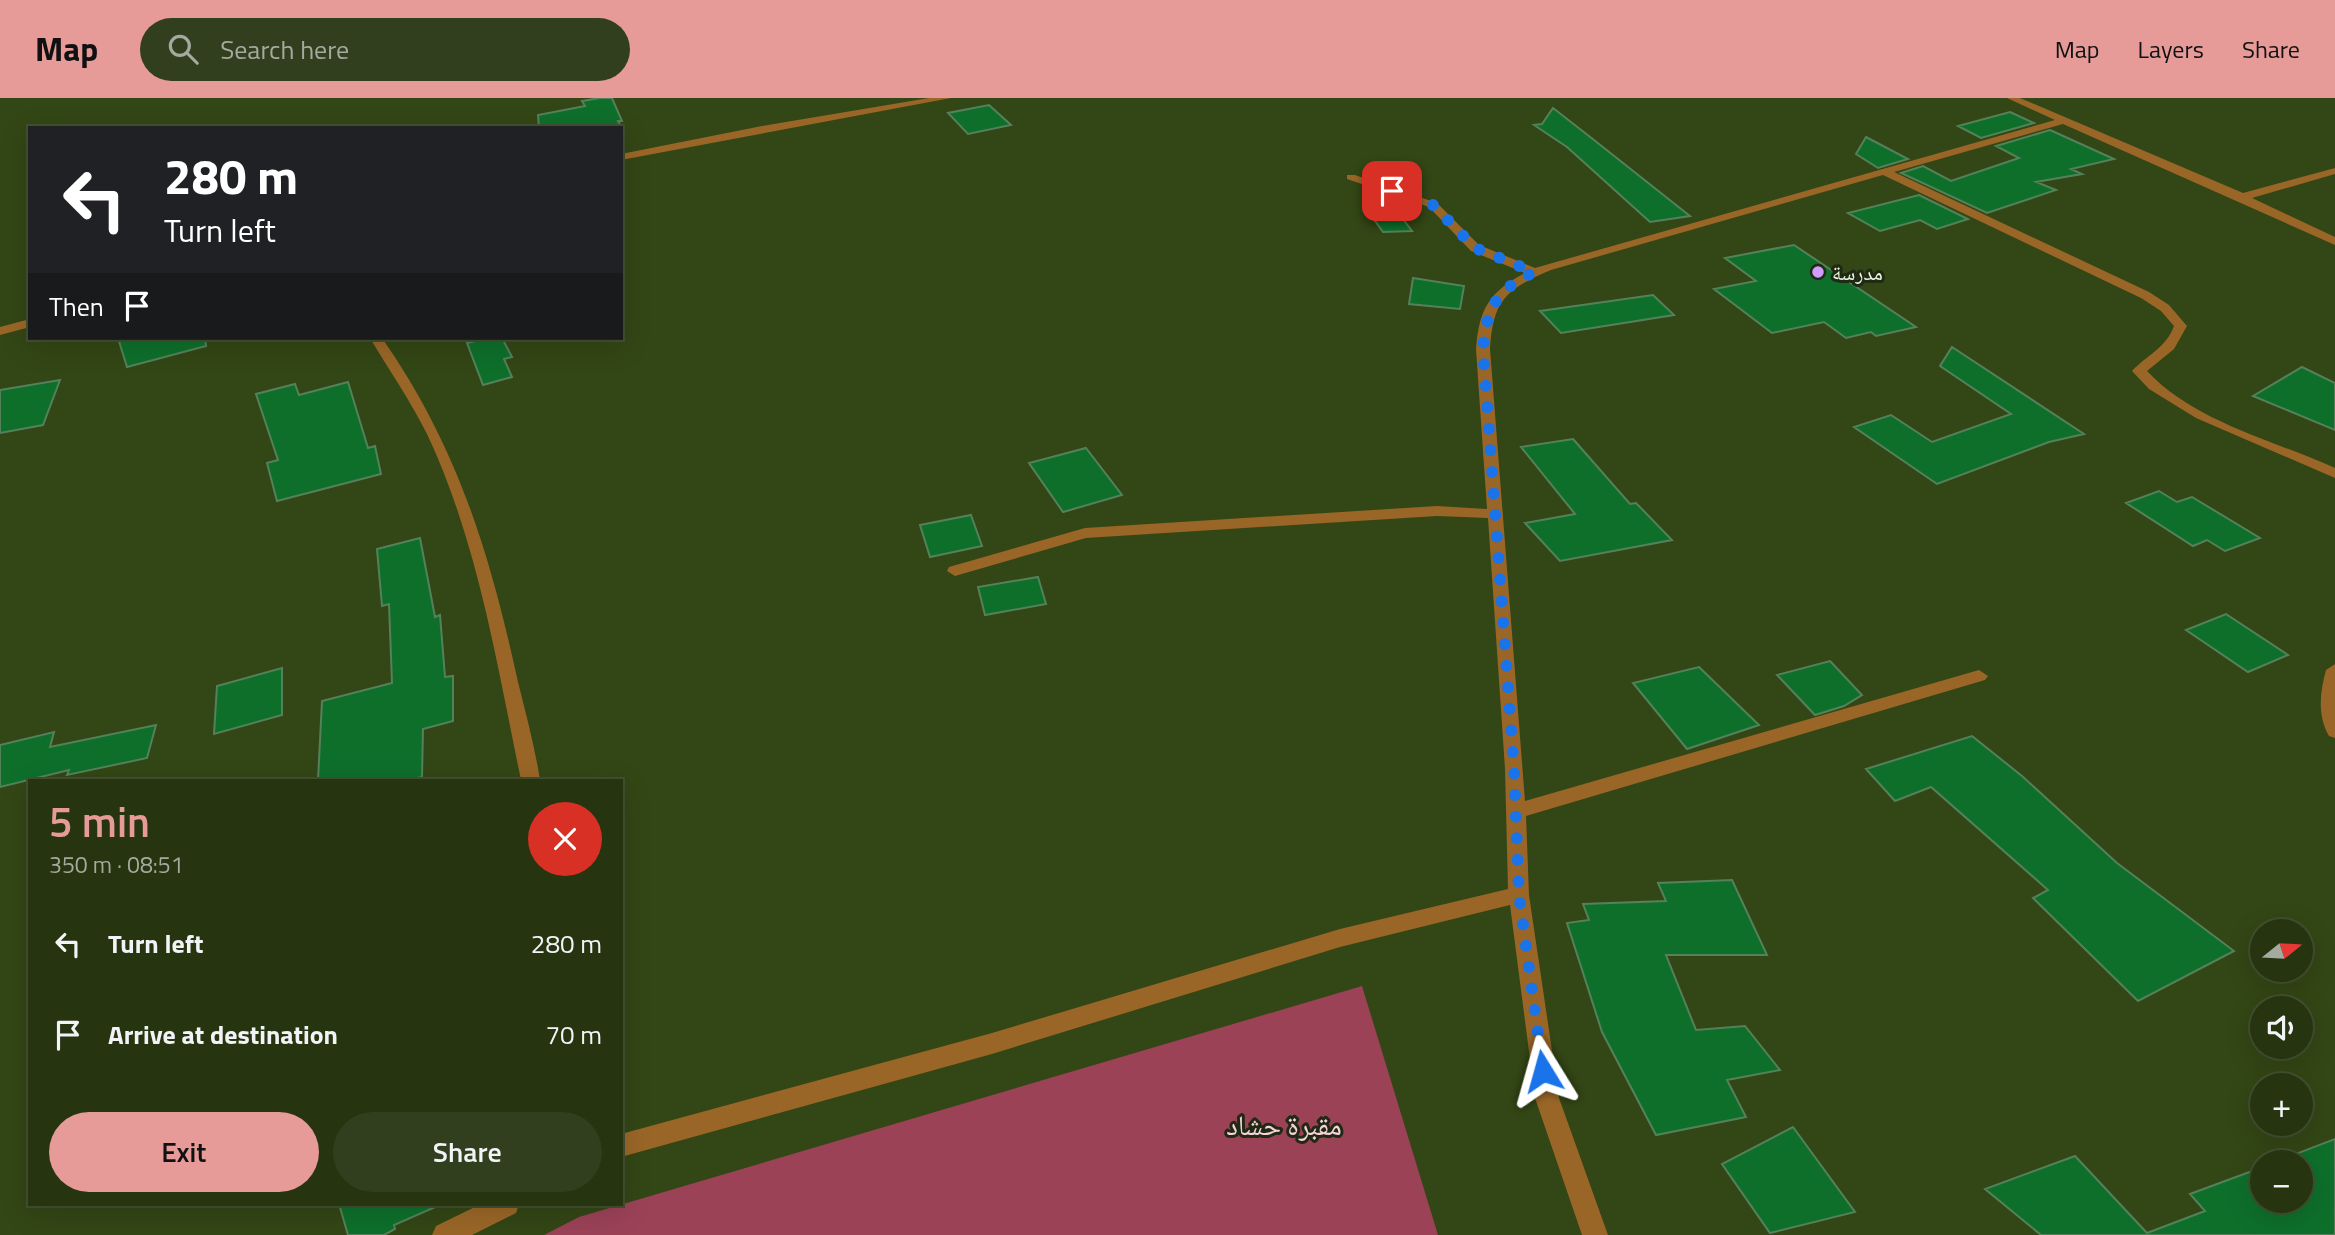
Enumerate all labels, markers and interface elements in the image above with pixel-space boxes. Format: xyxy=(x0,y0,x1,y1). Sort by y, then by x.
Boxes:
search box xyxy=(140,18,630,81)
text: Map xyxy=(35,24,98,74)
icon: search xyxy=(164,30,202,68)
text: Search here xyxy=(220,30,349,69)
text: Map xyxy=(2055,31,2100,67)
text: Layers xyxy=(2138,31,2204,67)
text: Share xyxy=(2242,31,2300,67)
text: 280 m xyxy=(164,138,298,213)
icon: left xyxy=(49,154,140,245)
pin xyxy=(1362,161,1422,221)
icon: arrive xyxy=(1373,172,1411,210)
text: Turn left xyxy=(164,206,276,254)
place label: مدرسة xyxy=(1832,256,1883,288)
marker: مدرسة xyxy=(1810,264,1826,280)
text: Then xyxy=(49,287,104,326)
icon: arrive xyxy=(118,287,156,325)
text: 5 min xyxy=(49,789,150,853)
button: close xyxy=(528,802,602,876)
text: 350 m · 08:51 xyxy=(49,847,184,882)
north arrow xyxy=(2250,919,2314,982)
map controls xyxy=(2250,919,2313,1213)
text: Turn left xyxy=(108,924,203,963)
text: 280 m xyxy=(531,924,602,963)
icon: left xyxy=(49,925,87,963)
button: sound xyxy=(2250,996,2313,1059)
text: Arrive at destination xyxy=(108,1015,338,1054)
text: 70 m xyxy=(545,1015,602,1054)
icon: arrive xyxy=(49,1016,87,1054)
position arrow xyxy=(1506,1034,1580,1108)
button: + xyxy=(2250,1073,2313,1136)
park label: مقبرة حشاد xyxy=(1226,1103,1342,1146)
button: Exit xyxy=(49,1112,319,1192)
button: Share xyxy=(333,1112,602,1192)
button: − xyxy=(2250,1150,2313,1213)

